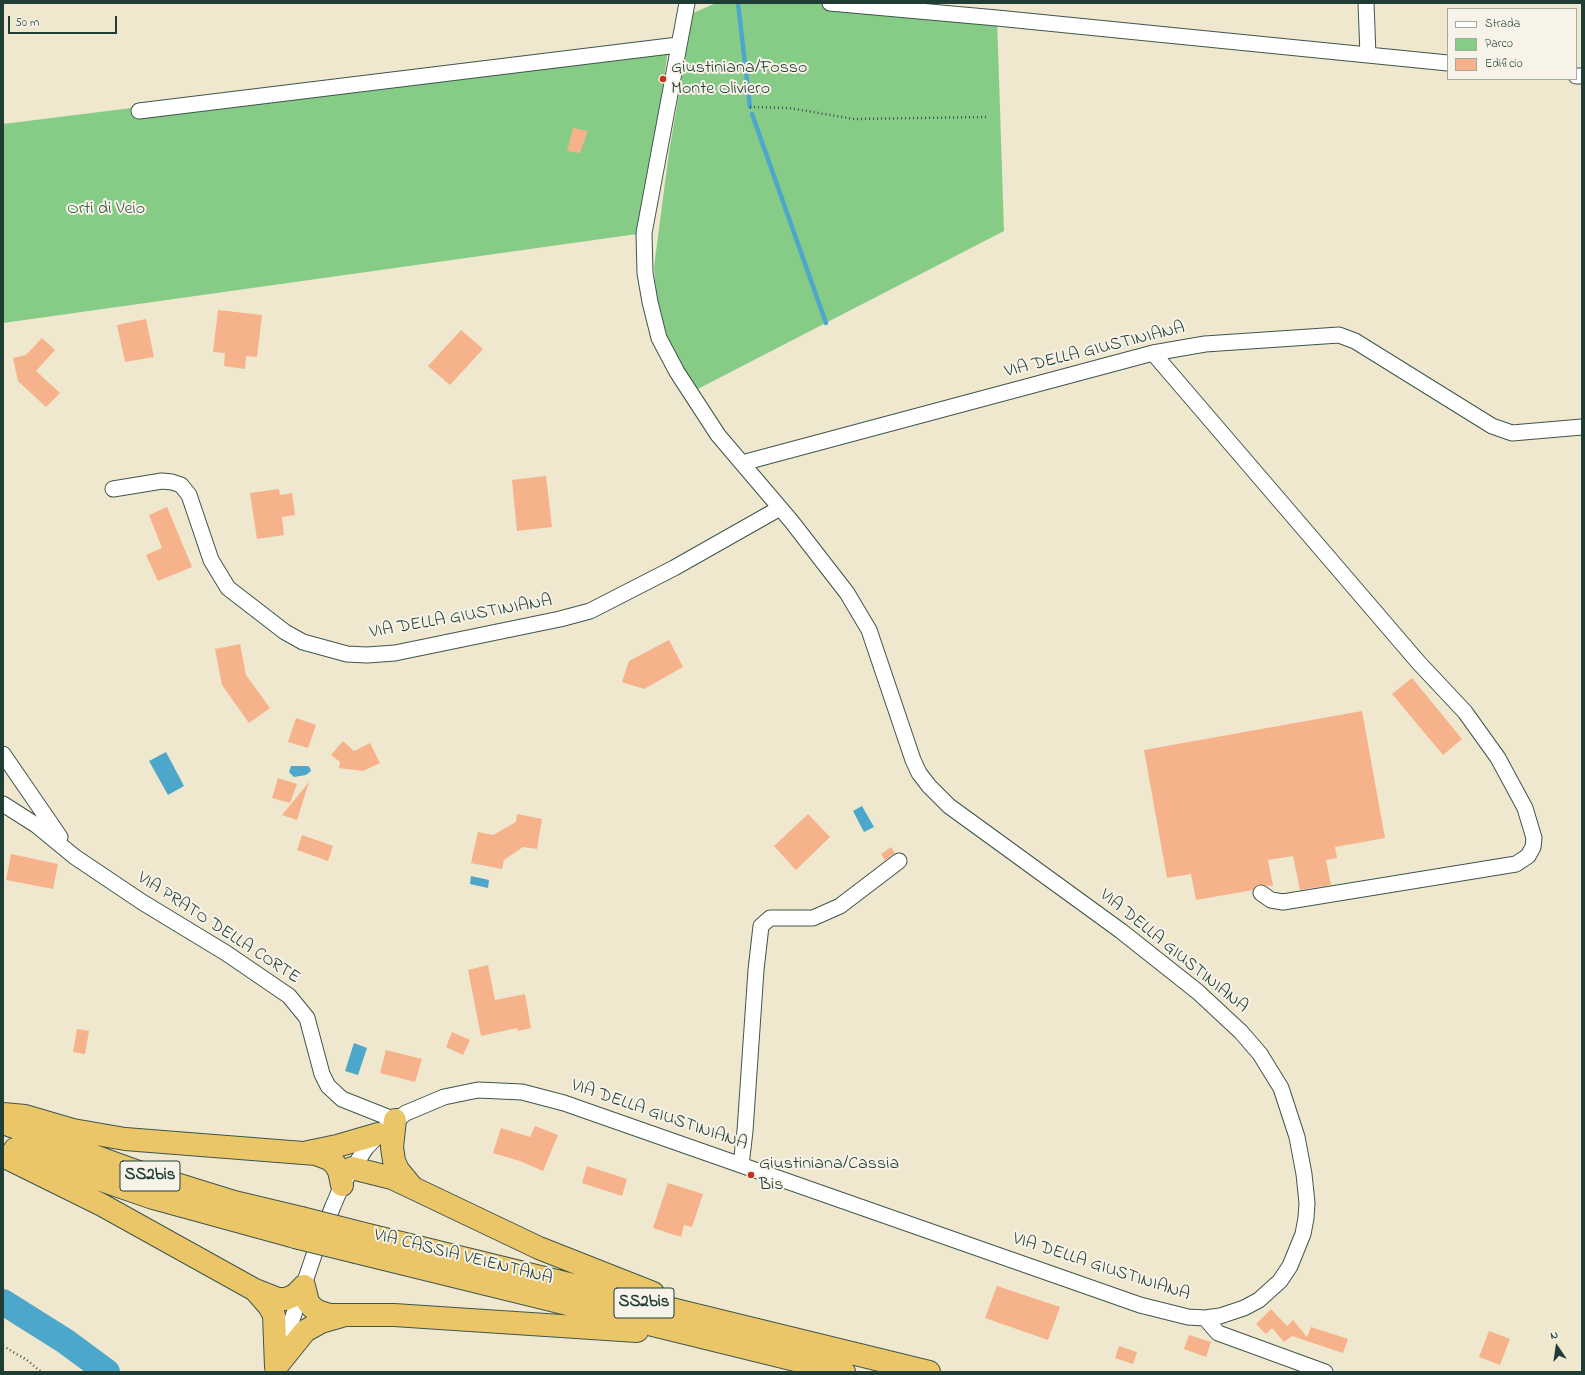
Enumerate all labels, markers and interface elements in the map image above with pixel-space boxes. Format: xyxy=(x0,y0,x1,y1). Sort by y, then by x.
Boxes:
scale bar xyxy=(10,8,119,34)
legend xyxy=(1447,8,1577,80)
text: 50 m xyxy=(15,14,39,32)
text: Strada xyxy=(1485,15,1520,33)
text: Parco xyxy=(1485,35,1513,53)
text: Edificio xyxy=(1485,55,1523,73)
place label: Giustiniana/Fosso Monte Oliviero xyxy=(671,58,807,100)
marker: Giustiniana/Fosso Monte Oliviero xyxy=(658,74,668,84)
park label: Orti di Veio xyxy=(67,199,145,221)
street label: VIA DELLA GIUSTINIANA xyxy=(1003,318,1187,384)
street label: VIA DELLA GIUSTINIANA xyxy=(368,591,554,645)
street label: VIA PRATO DELLA CORTE xyxy=(133,868,303,990)
street label: VIA DELLA GIUSTINIANA xyxy=(1094,885,1252,1019)
street label: VIA DELLA GIUSTINIANA xyxy=(568,1076,750,1156)
place label: Giustiniana/Cassia Bis xyxy=(759,1154,899,1196)
road number: SS2bis xyxy=(120,1161,180,1191)
marker: Giustiniana/Cassia Bis xyxy=(746,1170,756,1180)
street label: VIA CASSIA VEIENTANA xyxy=(371,1225,555,1291)
street label: VIA DELLA GIUSTINIANA xyxy=(1010,1229,1192,1307)
road number: SS2bis xyxy=(614,1288,674,1318)
north arrow xyxy=(1537,1327,1577,1367)
text: N xyxy=(1549,1327,1560,1344)

